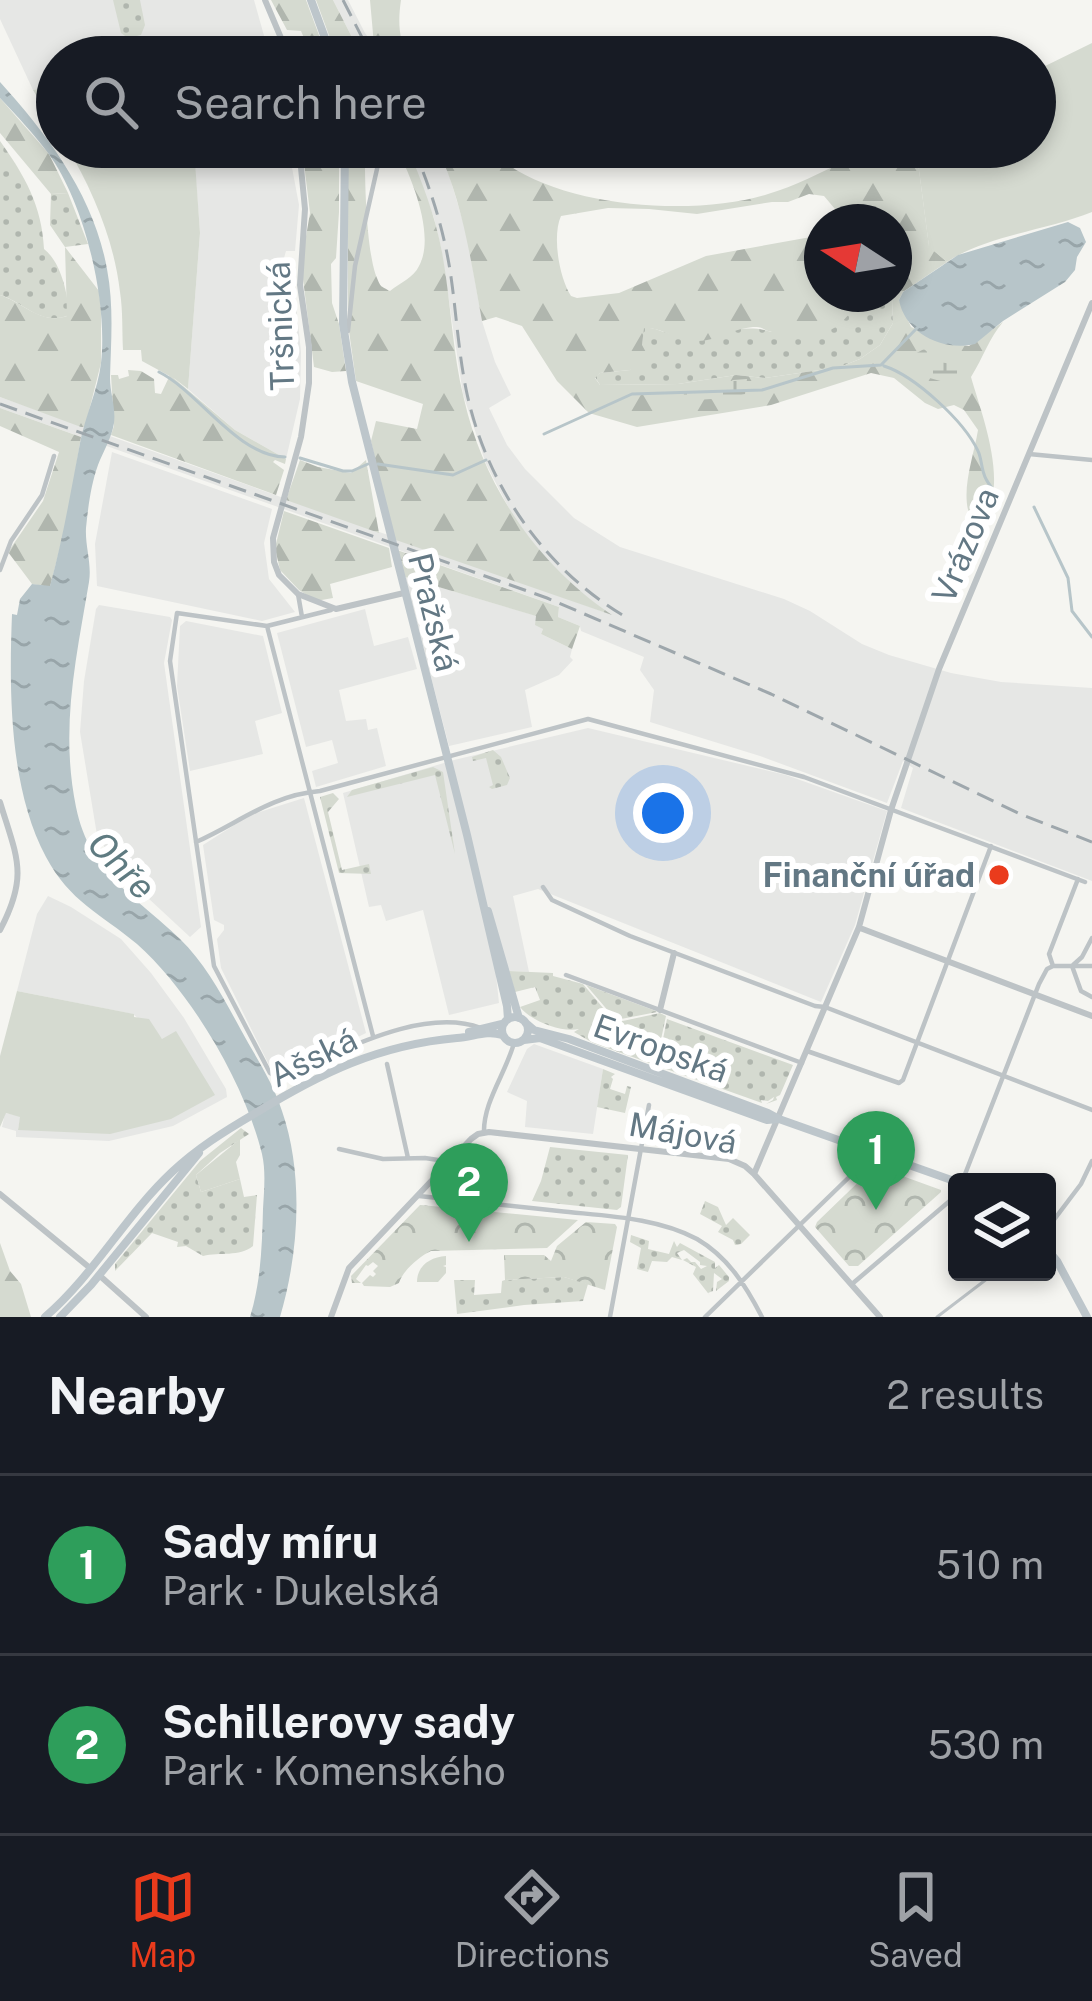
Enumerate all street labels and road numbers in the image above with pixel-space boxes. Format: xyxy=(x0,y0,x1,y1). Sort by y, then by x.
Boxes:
street label: Tršnická xyxy=(259,261,301,391)
street label: Vrázova xyxy=(924,482,1006,608)
street label: Pražská xyxy=(401,549,467,675)
street label: Evropská xyxy=(588,1006,734,1090)
street label: Ašská xyxy=(263,1020,363,1094)
street label: Májová xyxy=(626,1105,740,1161)

